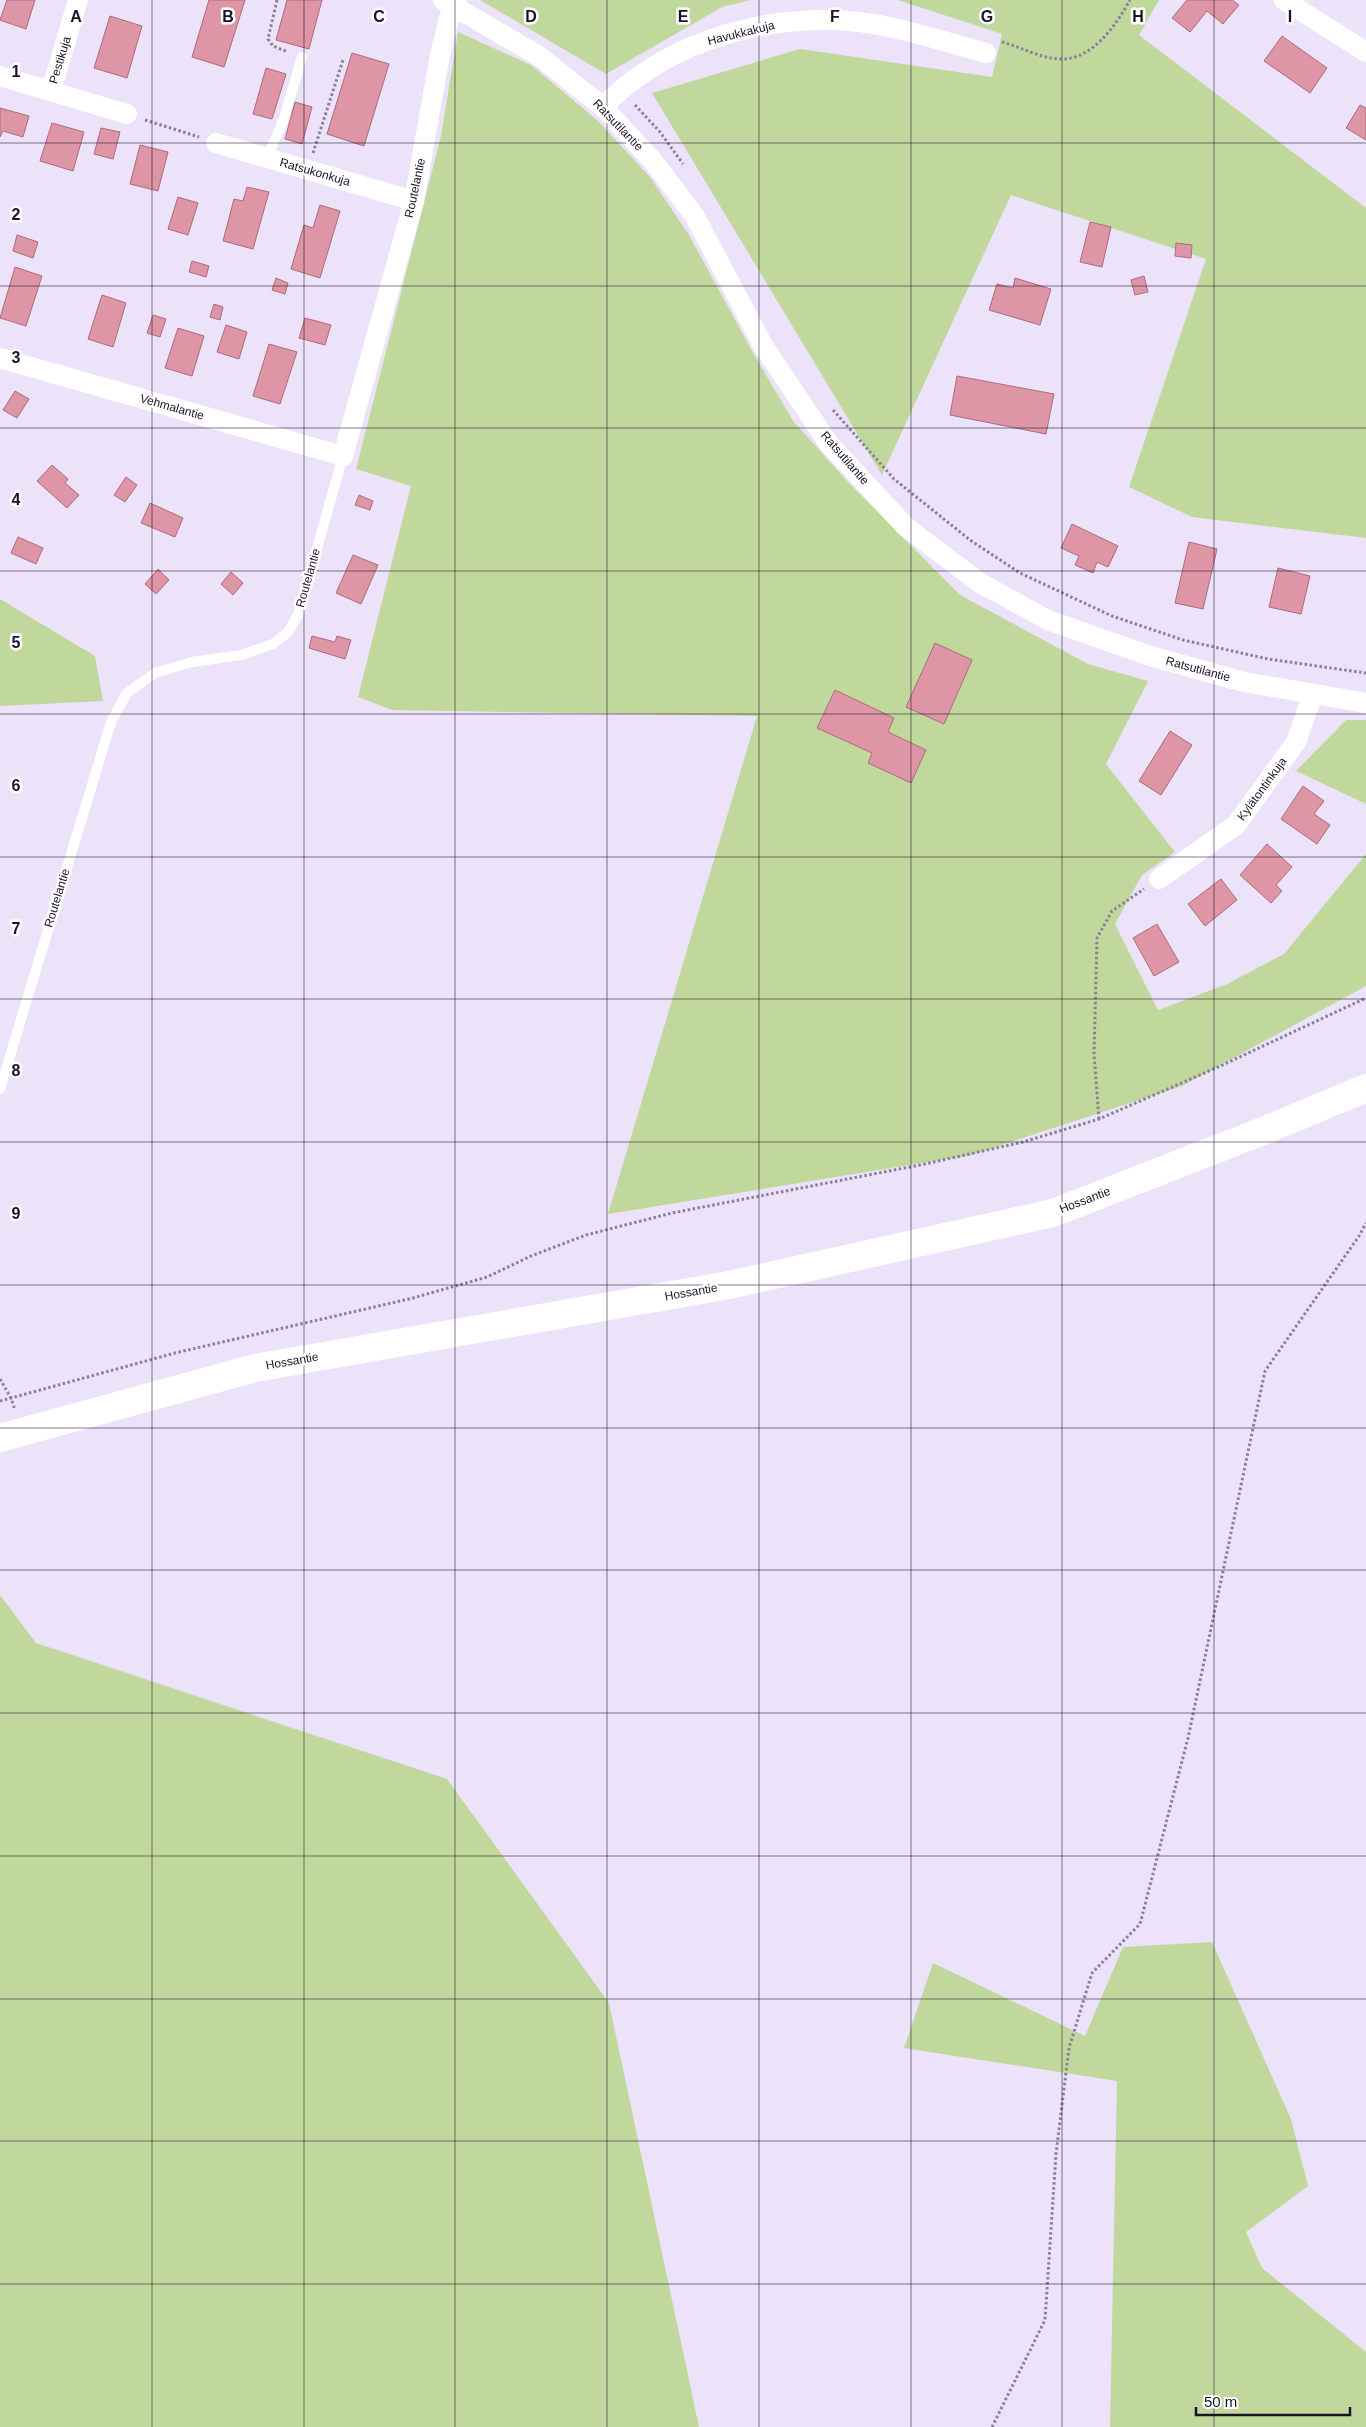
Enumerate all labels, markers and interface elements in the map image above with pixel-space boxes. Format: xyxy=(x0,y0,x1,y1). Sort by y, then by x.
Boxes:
text: A xyxy=(70,8,82,25)
text: B xyxy=(222,8,234,25)
text: C xyxy=(373,8,385,25)
text: D xyxy=(525,8,537,25)
text: E xyxy=(678,8,689,25)
text: F xyxy=(830,8,840,25)
text: G xyxy=(981,8,993,25)
text: H xyxy=(1132,8,1144,25)
text: I xyxy=(1288,8,1292,25)
street label: Havukkakuja xyxy=(706,18,776,48)
street label: Pestikuja xyxy=(46,34,74,85)
text: 1 xyxy=(12,63,21,80)
street label: Ratsutilantie xyxy=(590,96,646,154)
street label: Ratsukonkuja xyxy=(278,155,352,189)
street label: Routelantie xyxy=(402,157,428,219)
text: 2 xyxy=(12,206,21,223)
text: 3 xyxy=(12,349,21,366)
street label: Vehmalantie xyxy=(138,391,206,423)
street label: Ratsutilantie xyxy=(818,428,872,488)
text: 4 xyxy=(12,491,21,508)
street label: Routelantie xyxy=(293,547,323,609)
text: 5 xyxy=(12,634,21,651)
street label: Ratsutilantie xyxy=(1164,654,1232,684)
street label: Kylätontinkuja xyxy=(1234,754,1290,823)
text: 6 xyxy=(12,777,21,794)
street label: Routelantie xyxy=(41,867,73,929)
text: 7 xyxy=(12,920,21,937)
text: 8 xyxy=(12,1062,21,1079)
street label: Hossantie xyxy=(1058,1184,1113,1216)
text: 9 xyxy=(12,1205,21,1222)
street label: Hossantie xyxy=(664,1280,719,1304)
street label: Hossantie xyxy=(265,1349,320,1373)
scale bar xyxy=(1196,2384,1350,2416)
text: 50 m xyxy=(1204,2393,1237,2410)

